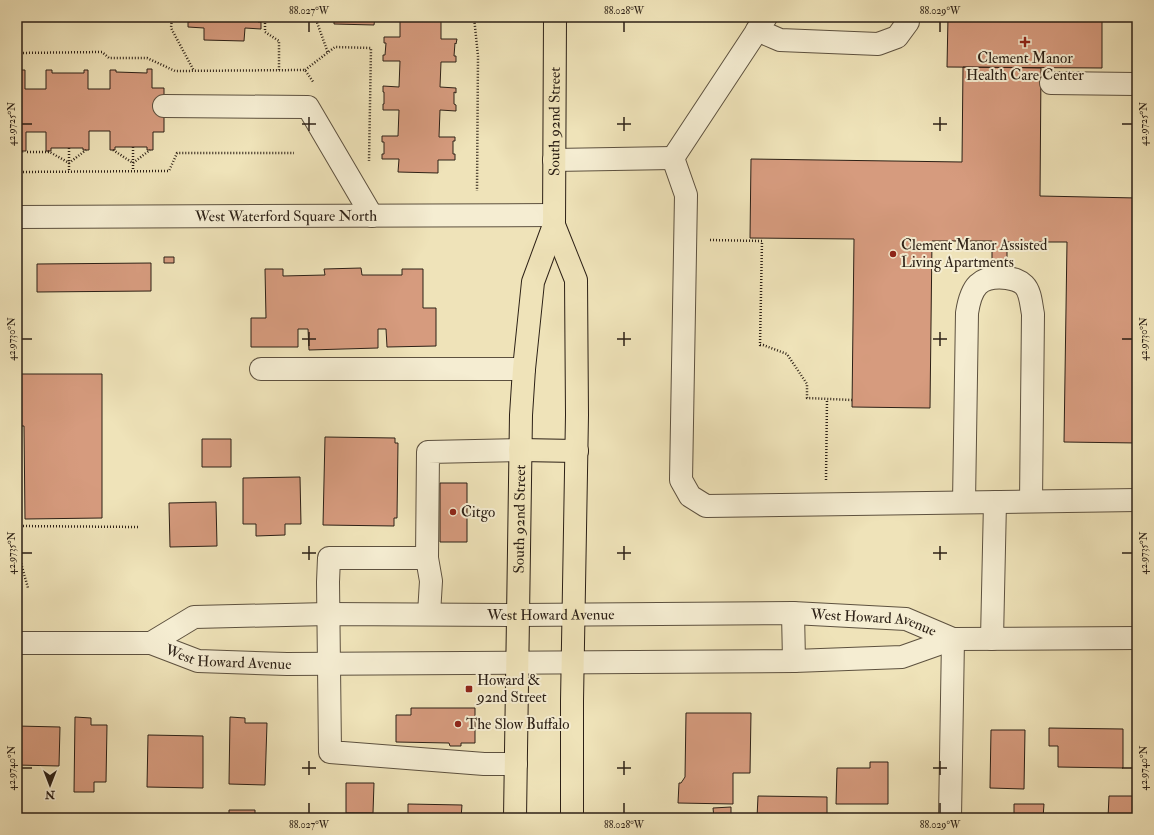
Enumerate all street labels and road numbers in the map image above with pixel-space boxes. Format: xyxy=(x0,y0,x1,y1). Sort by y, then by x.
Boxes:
street label: South 92nd Street xyxy=(545,67,565,176)
street label: West Waterford Square North xyxy=(194,207,377,226)
street label: South 92nd Street xyxy=(510,464,530,574)
street label: West Howard Avenue xyxy=(486,605,615,625)
street label: West Howard Avenue xyxy=(809,605,939,641)
street label: West Howard Avenue xyxy=(162,640,291,674)

